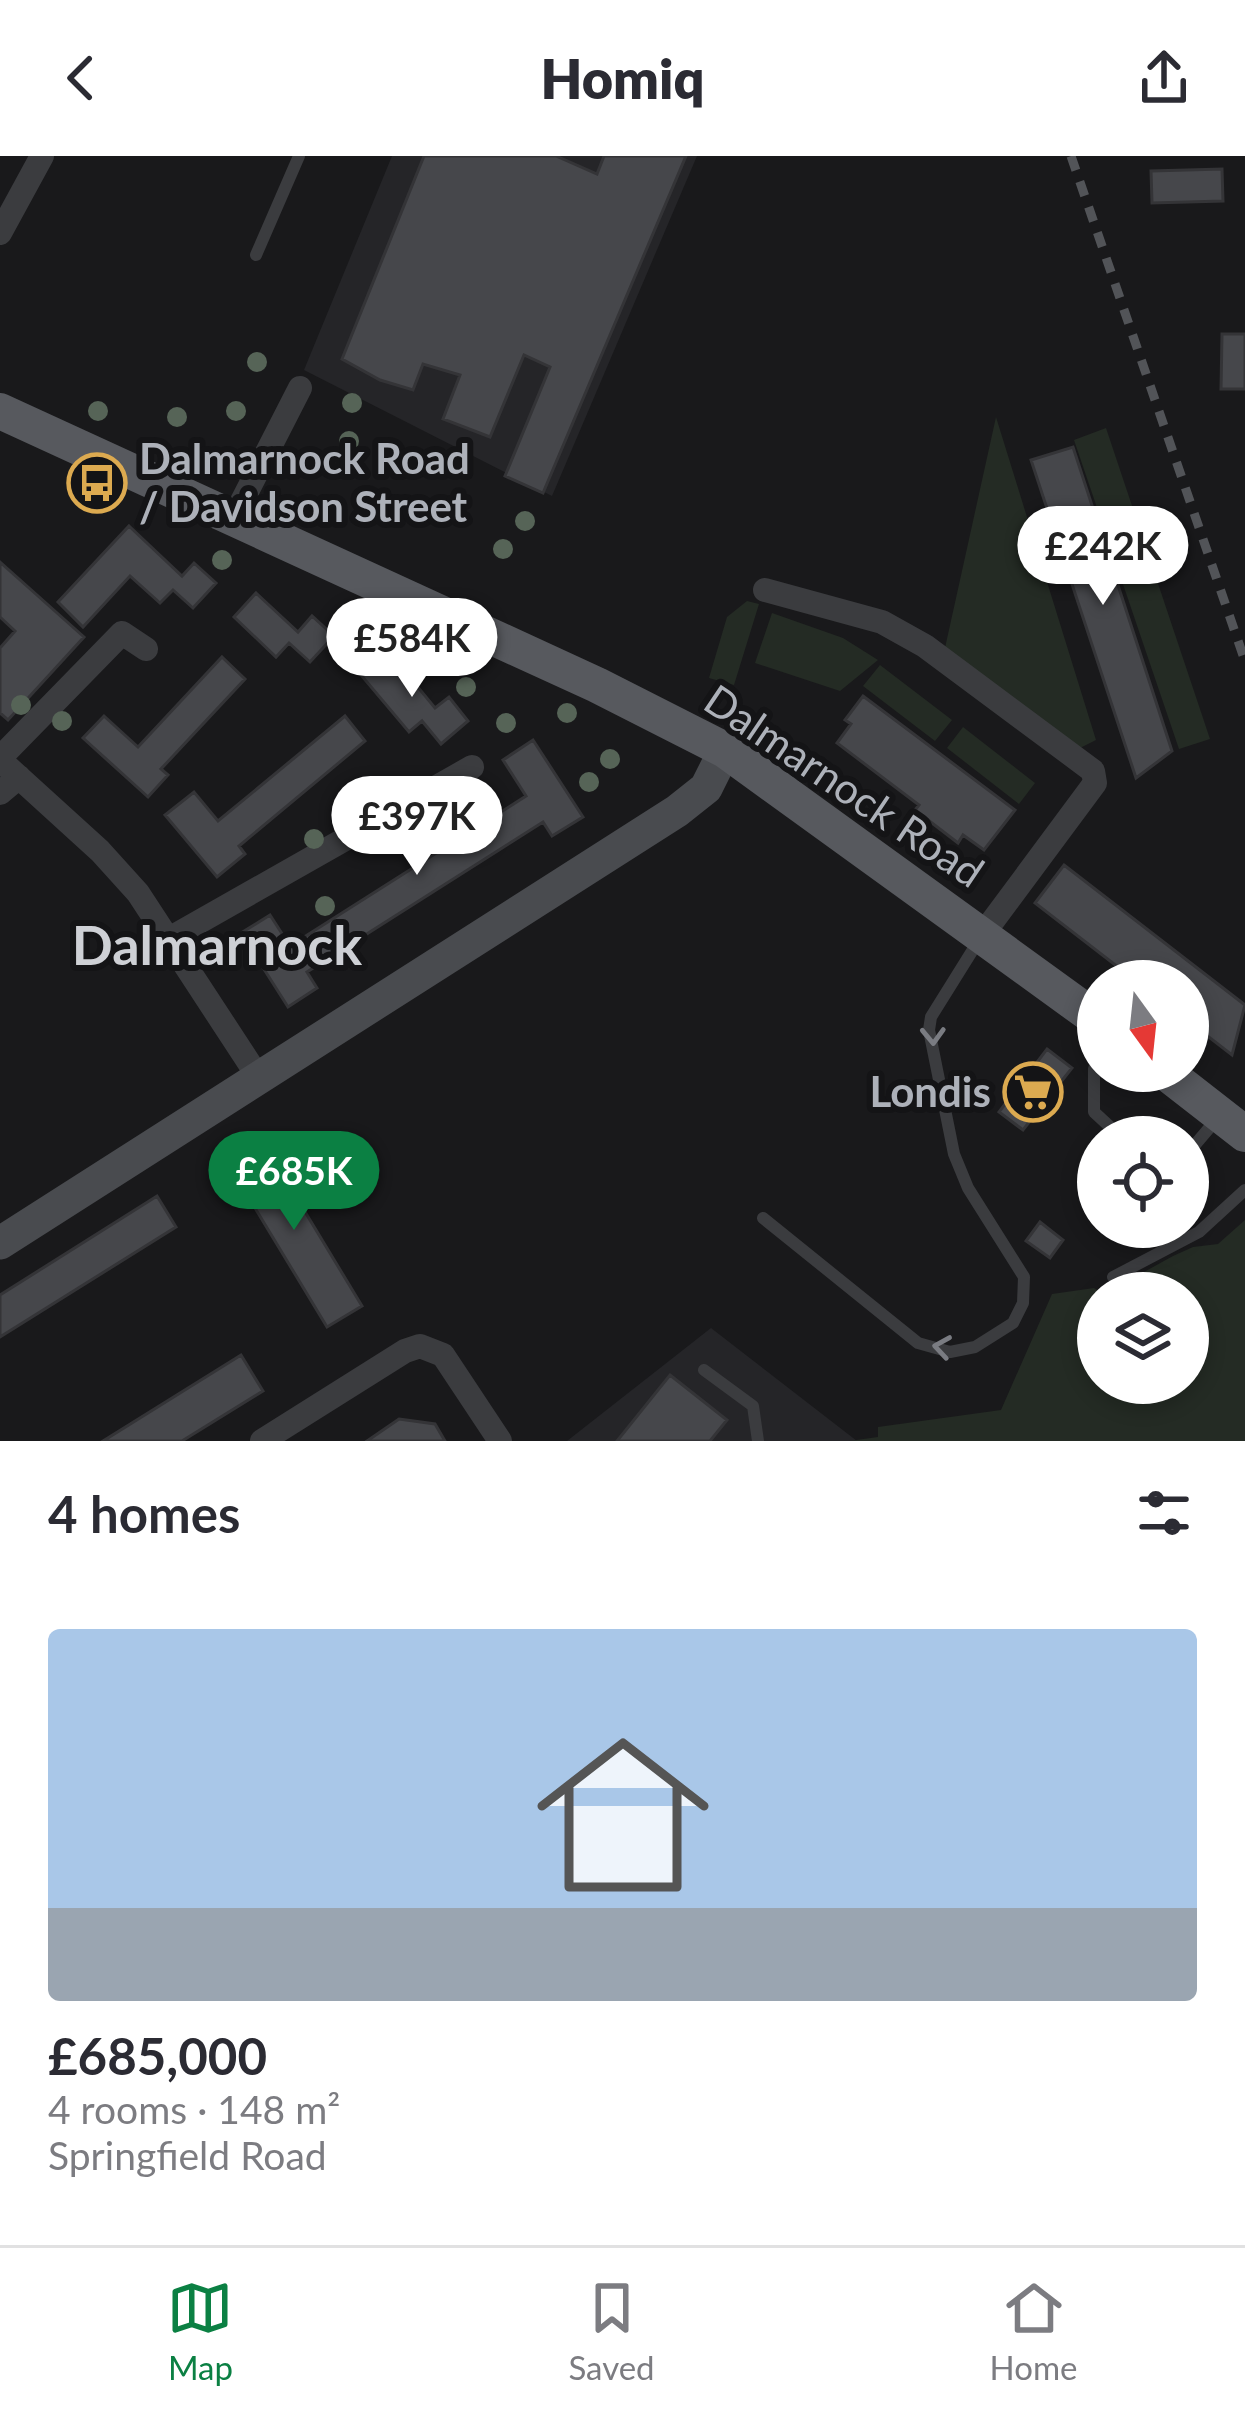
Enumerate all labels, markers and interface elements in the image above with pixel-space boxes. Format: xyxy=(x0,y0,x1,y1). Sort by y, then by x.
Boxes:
icon: back xyxy=(48,45,114,111)
icon: share xyxy=(1131,45,1197,111)
text: Homiq xyxy=(541,46,704,111)
place label: Dalmarnock Road / Davidson Street xyxy=(139,433,470,531)
bus stop icon: Dalmarnock Road / Davidson Street xyxy=(66,452,128,514)
pin: £242K xyxy=(1019,506,1187,608)
text: £242K xyxy=(1044,522,1162,568)
pin: £584K xyxy=(328,598,496,700)
text: £584K xyxy=(353,614,471,660)
street label: Dalmarnock Road xyxy=(696,673,993,897)
pin: £397K xyxy=(333,776,501,878)
text: £397K xyxy=(358,792,476,838)
district label: Dalmarnock xyxy=(72,912,362,977)
north arrow xyxy=(1077,960,1209,1092)
map controls xyxy=(1077,960,1209,1404)
one-way arrow xyxy=(920,1027,946,1046)
supermarket icon: Londis xyxy=(1002,1061,1064,1123)
place label: Londis xyxy=(869,1066,991,1116)
button: locate xyxy=(1077,1116,1209,1248)
pin: £685K xyxy=(210,1131,378,1233)
text: £685K xyxy=(235,1147,353,1193)
button: layers xyxy=(1077,1272,1209,1404)
one-way arrow xyxy=(932,1335,952,1360)
icon: filters xyxy=(1131,1480,1197,1546)
text: 4 homes xyxy=(48,1483,240,1544)
icon: home xyxy=(515,1707,731,1923)
text: £685,000 xyxy=(48,2025,267,2086)
text: 4 rooms · 148 m² xyxy=(48,2086,340,2132)
text: Springfield Road xyxy=(48,2132,327,2178)
tab: Map xyxy=(167,2275,233,2387)
tab: Saved xyxy=(568,2275,655,2387)
tab: Home xyxy=(990,2275,1078,2387)

